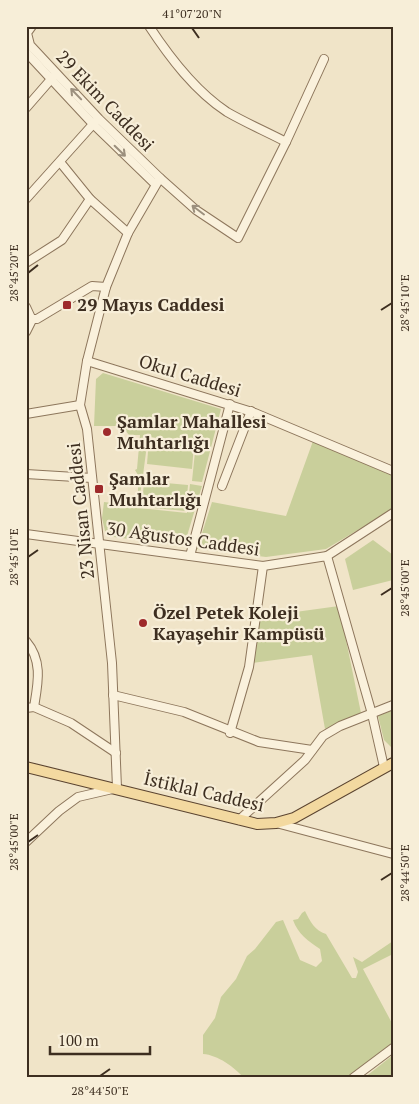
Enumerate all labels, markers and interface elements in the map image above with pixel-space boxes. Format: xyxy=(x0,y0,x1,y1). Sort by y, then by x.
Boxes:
text: 41°07'20"N xyxy=(162,6,222,21)
street label: 29 Ekim Caddesi xyxy=(51,45,160,156)
one-way arrow xyxy=(70,89,82,101)
one-way arrow xyxy=(114,145,127,157)
one-way arrow xyxy=(191,205,205,215)
text: 28°45'20"E xyxy=(6,244,21,302)
text: 28°45'10"E xyxy=(397,274,412,332)
place label: 29 Mayıs Caddesi xyxy=(77,292,225,316)
marker: 29 Mayıs Caddesi xyxy=(61,299,73,311)
street label: Okul Caddesi xyxy=(136,348,244,402)
place label: Şamlar Mahallesi Muhtarlığı xyxy=(117,409,266,454)
marker: Şamlar Mahallesi Muhtarlığı xyxy=(101,426,113,438)
street label: 23 Nisan Caddesi xyxy=(61,442,99,581)
place label: Şamlar Muhtarlığı xyxy=(109,466,202,511)
marker: Şamlar Muhtarlığı xyxy=(93,483,105,495)
street label: 30 Ağustos Caddesi xyxy=(105,515,261,561)
text: 28°45'10"E xyxy=(6,528,21,586)
text: 28°45'00"E xyxy=(397,559,412,617)
place label: Özel Petek Koleji Kayaşehir Kampüsü xyxy=(153,600,324,645)
marker: Özel Petek Koleji Kayaşehir Kampüsü xyxy=(137,617,149,629)
street label: İstiklal Caddesi xyxy=(142,766,267,817)
text: 28°45'00"E xyxy=(6,813,21,871)
text: 28°44'50"E xyxy=(397,844,412,902)
scale bar xyxy=(50,1024,150,1056)
text: 100 m xyxy=(58,1030,99,1050)
text: 28°44'50"E xyxy=(71,1083,129,1098)

